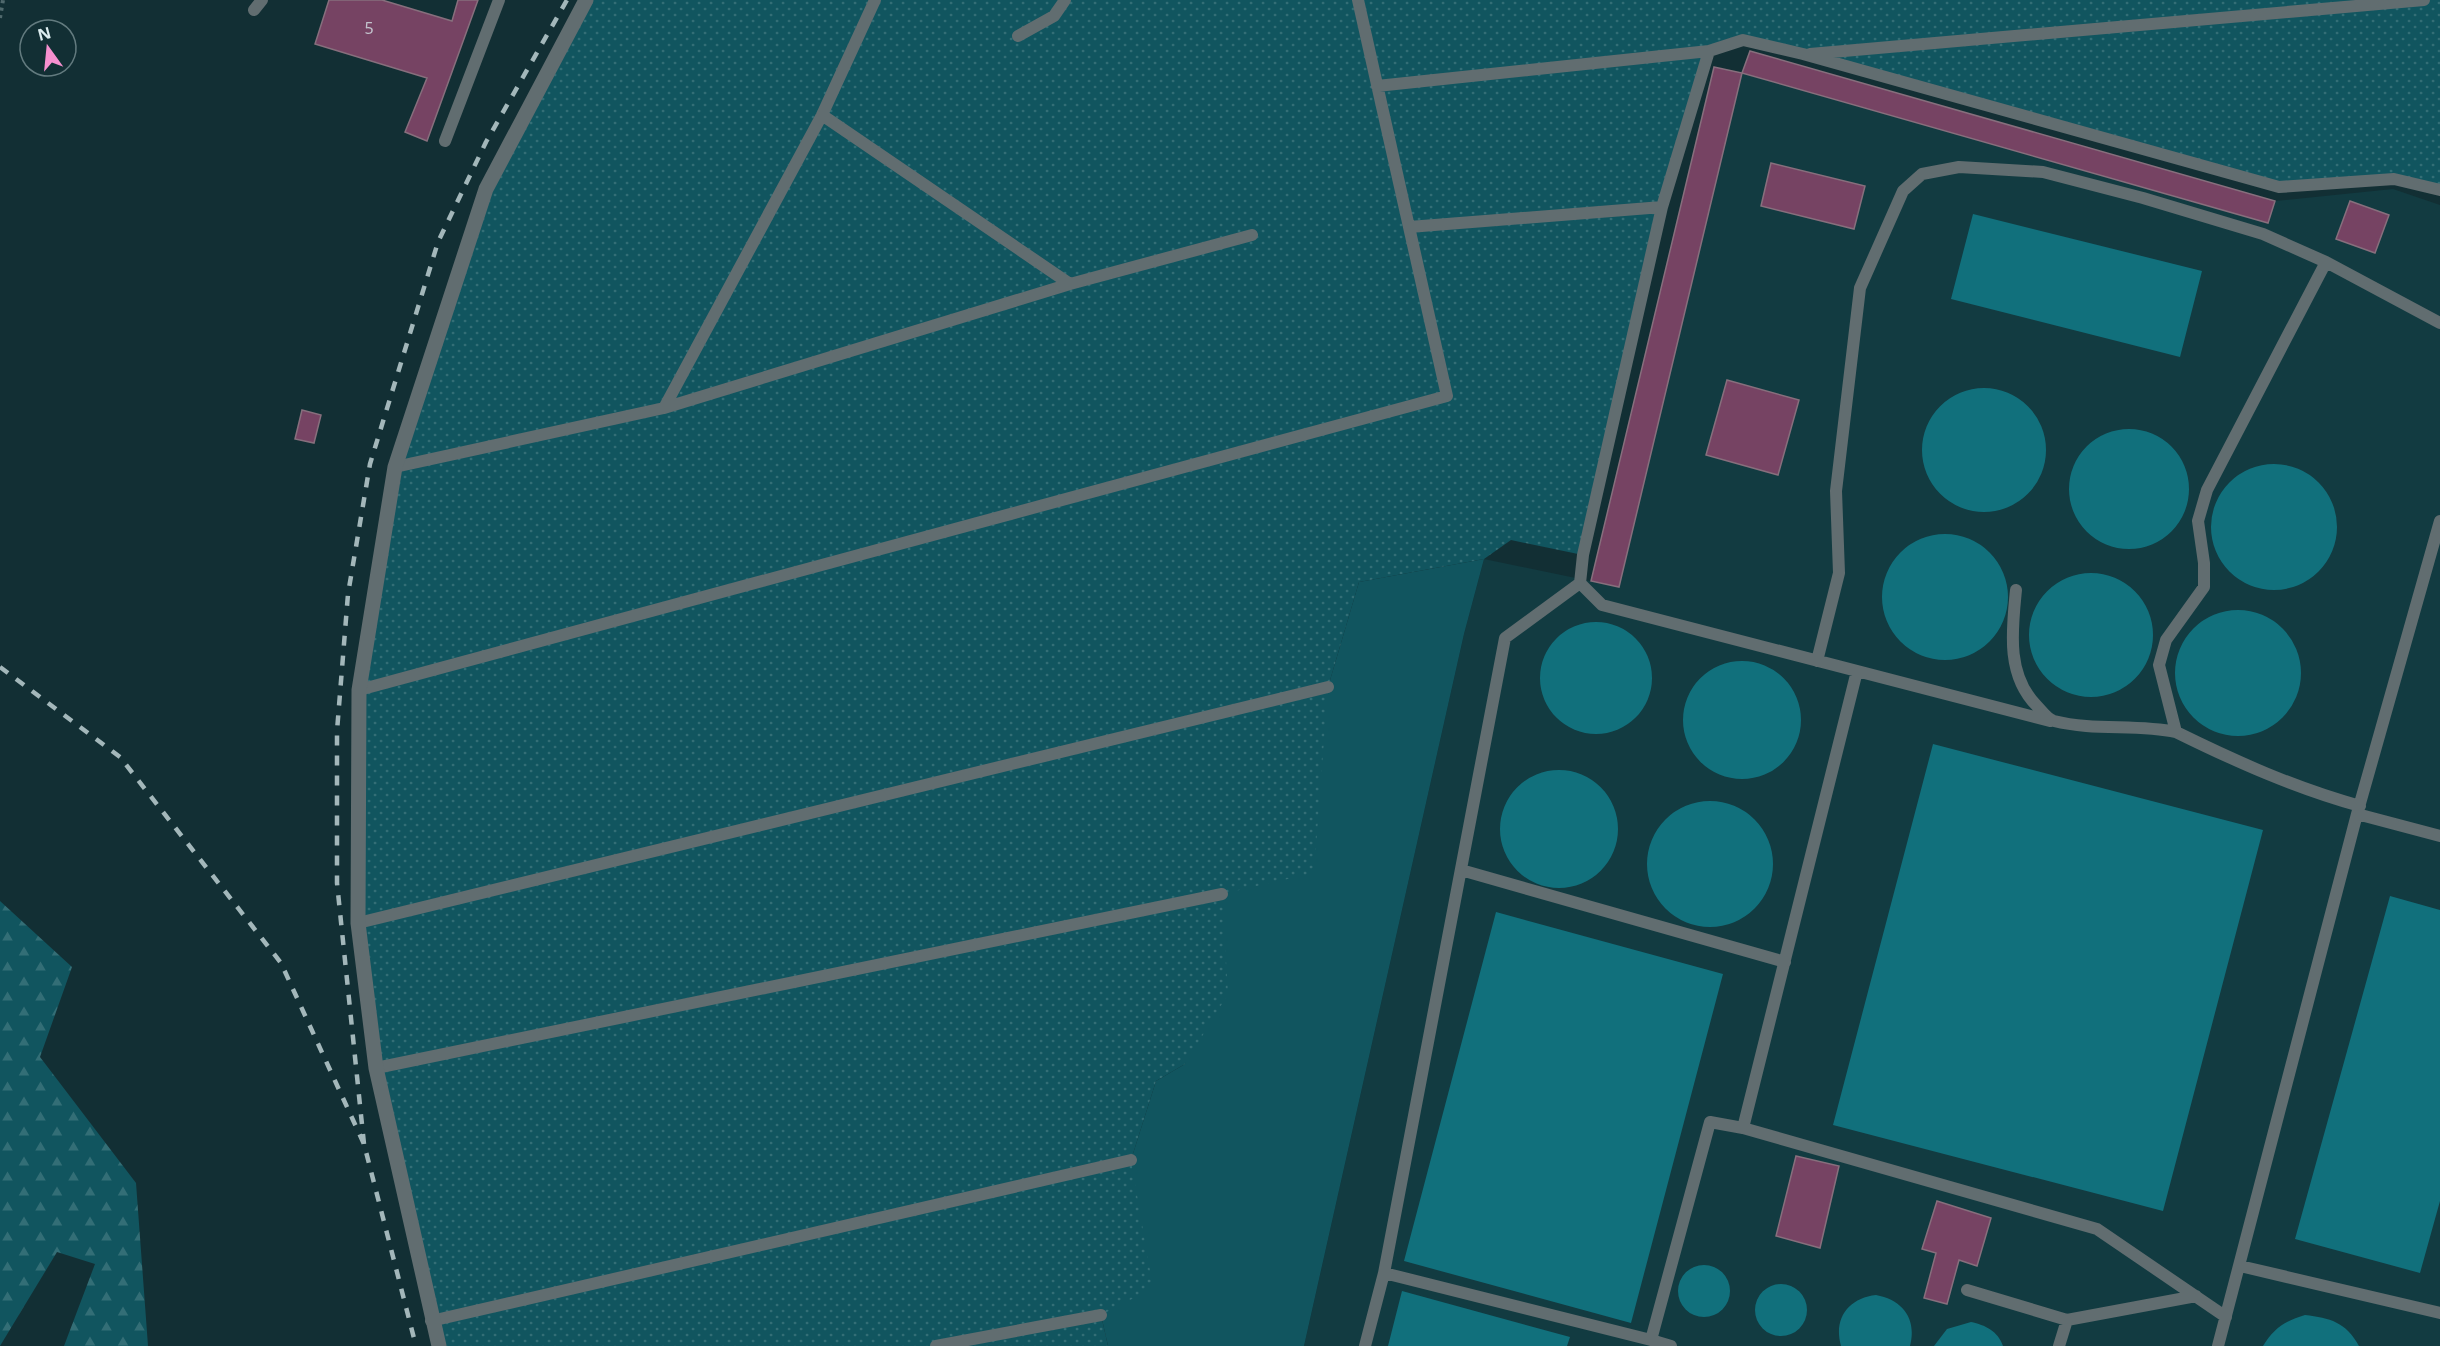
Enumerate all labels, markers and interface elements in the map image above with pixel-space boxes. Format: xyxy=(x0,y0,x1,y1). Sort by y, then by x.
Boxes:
house number: 5 xyxy=(364,17,374,39)
north arrow xyxy=(18,18,78,78)
text: N xyxy=(35,21,53,46)

